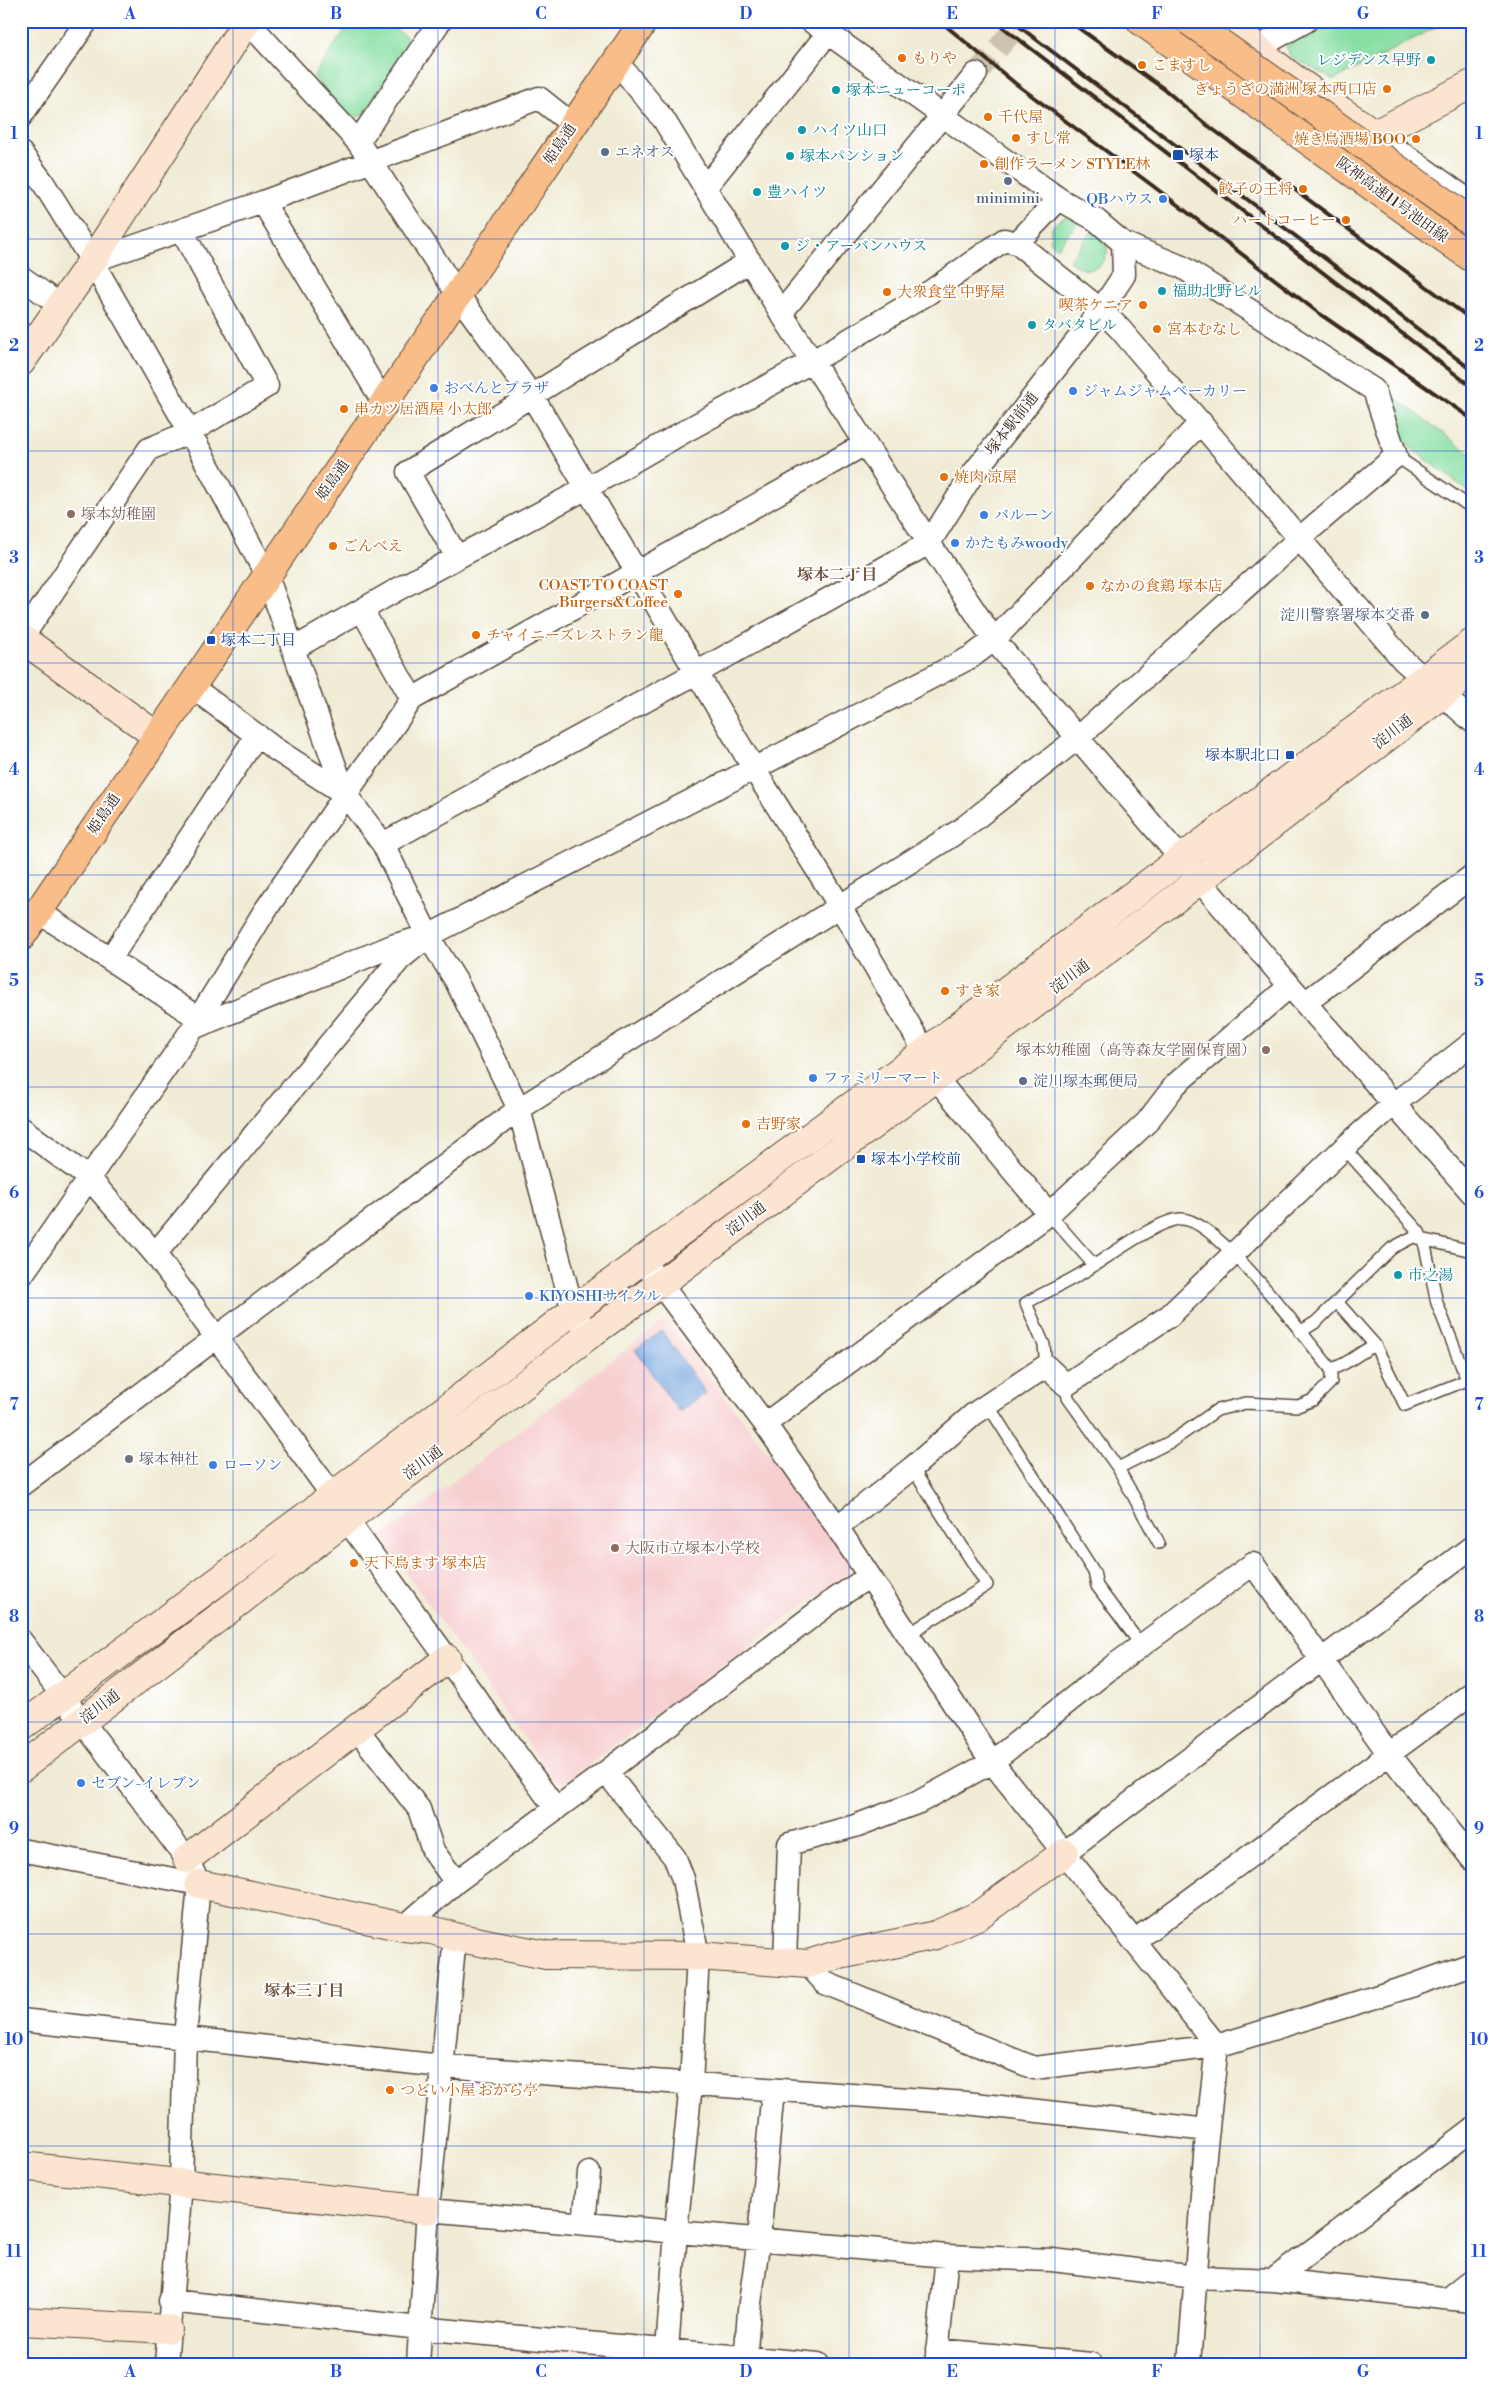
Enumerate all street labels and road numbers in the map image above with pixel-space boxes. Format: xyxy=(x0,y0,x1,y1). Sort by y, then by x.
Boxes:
street label: 姫島通 xyxy=(540,120,580,168)
street label: 阪神高速11号池田線 xyxy=(1332,153,1452,247)
street label: 塚本駅前通 xyxy=(981,389,1043,459)
street label: 姫島通 xyxy=(312,456,354,504)
street label: 淀川通 xyxy=(1369,711,1417,753)
street label: 姫島通 xyxy=(84,790,124,838)
street label: 淀川通 xyxy=(1046,956,1094,998)
street label: 淀川通 xyxy=(722,1198,770,1240)
street label: 淀川通 xyxy=(399,1442,447,1484)
street label: 淀川通 xyxy=(76,1686,124,1728)

